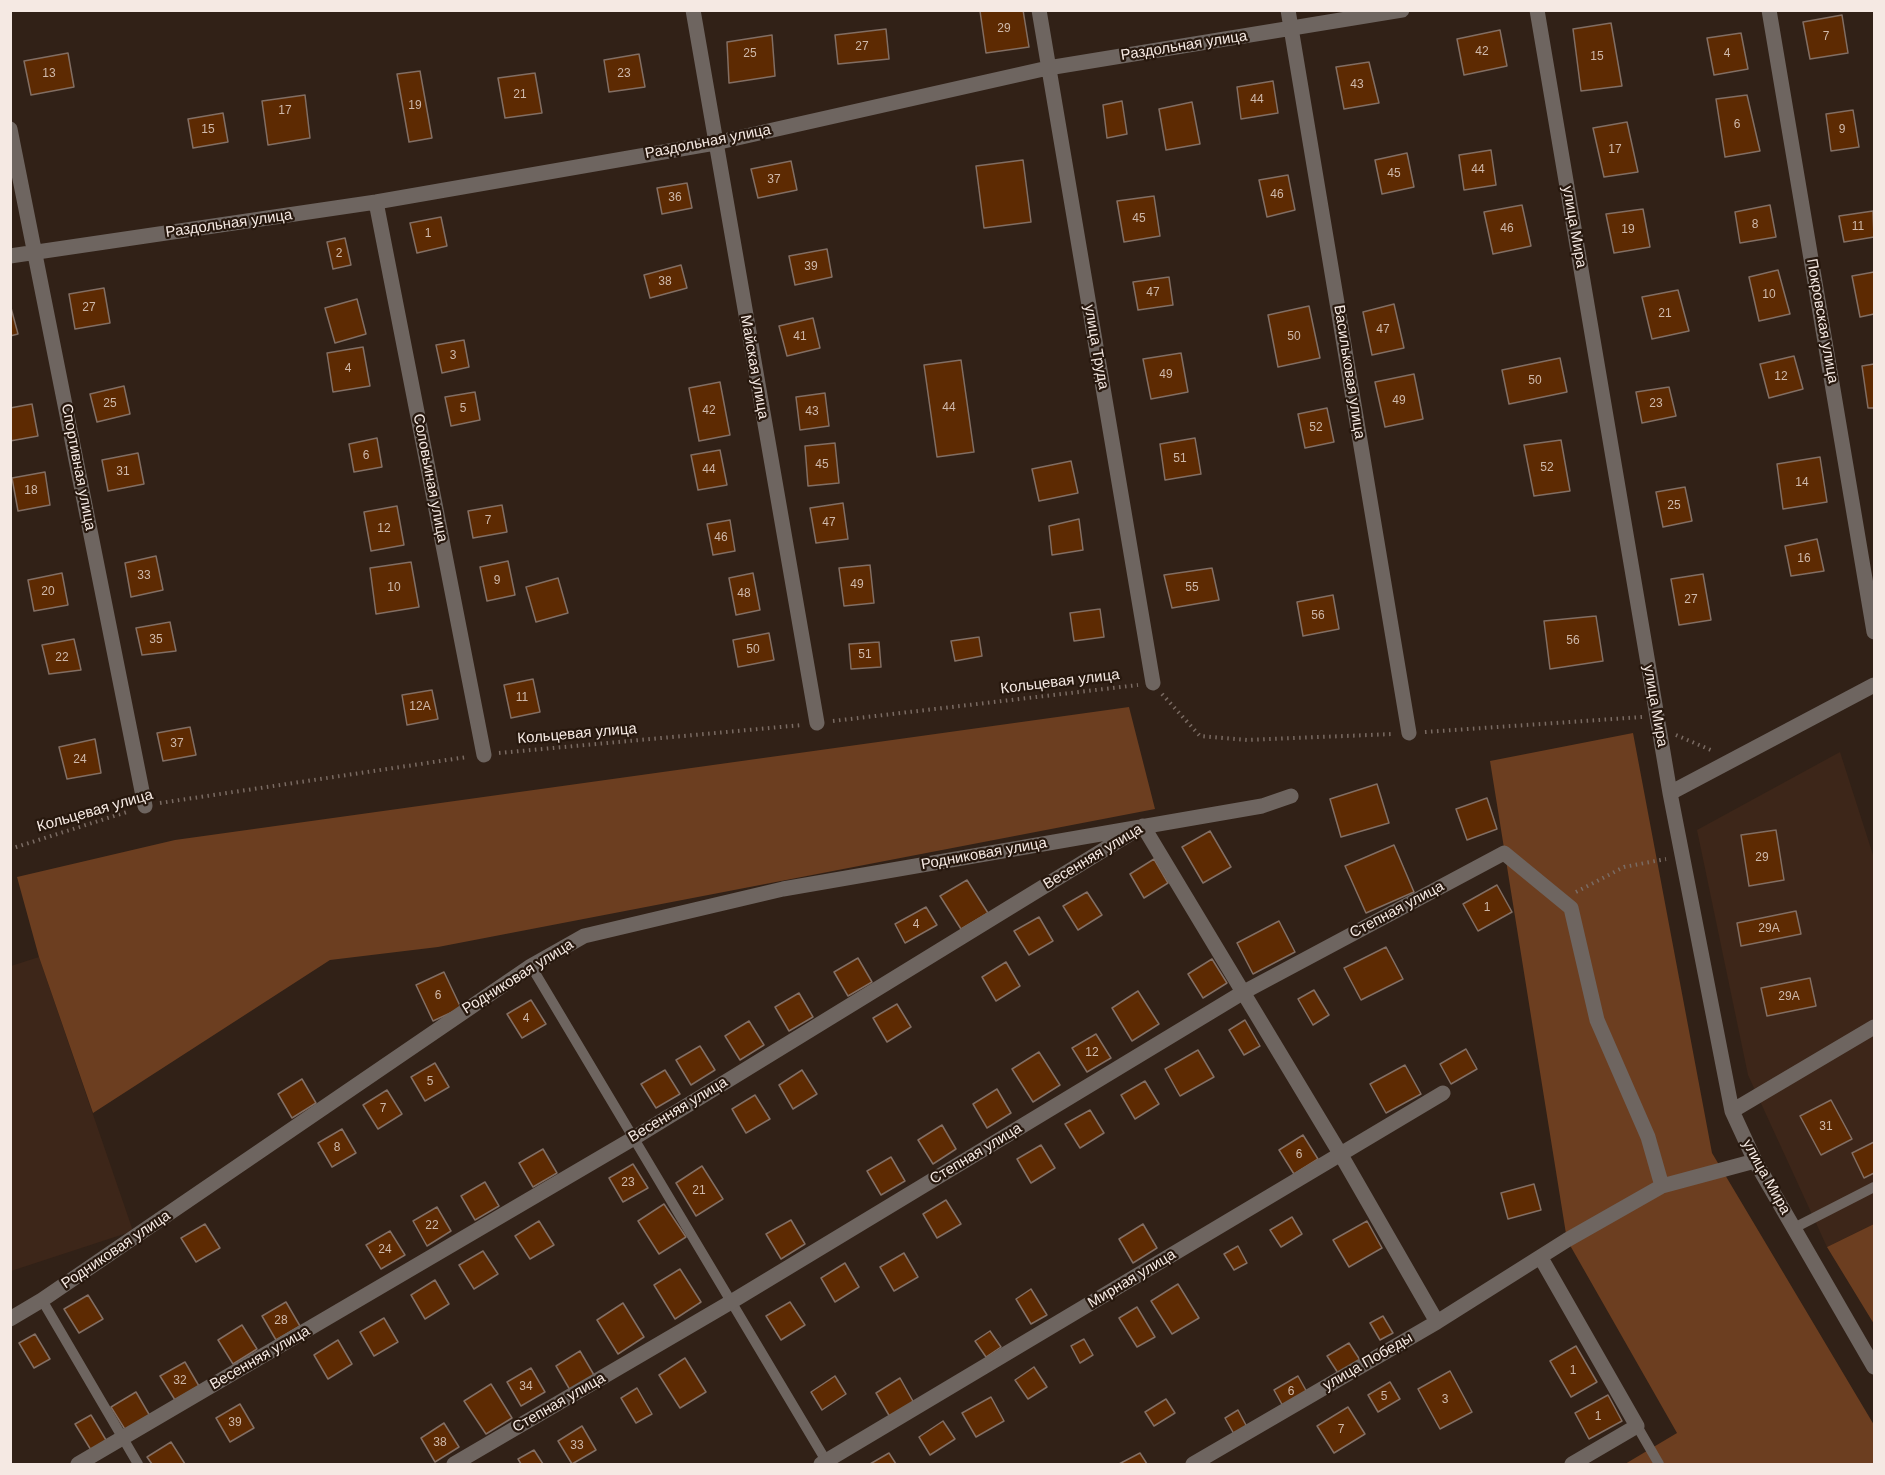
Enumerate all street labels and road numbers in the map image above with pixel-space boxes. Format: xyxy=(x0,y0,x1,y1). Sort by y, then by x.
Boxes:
street label: Раздольная улица xyxy=(1120,27,1248,65)
street label: Раздольная улица xyxy=(644,121,772,163)
street label: улица Мира xyxy=(1558,185,1590,269)
street label: Раздольная улица xyxy=(165,206,293,242)
street label: Покровская улица xyxy=(1802,257,1842,385)
street label: улица Труда xyxy=(1080,303,1112,391)
street label: Васильковая улица xyxy=(1330,304,1368,440)
street label: Майская улица xyxy=(736,313,772,421)
street label: Спортивная улица xyxy=(57,402,99,532)
street label: Соловьиная улица xyxy=(409,412,451,544)
street label: улица Мира xyxy=(1639,664,1671,748)
street label: Кольцевая улица xyxy=(999,666,1121,698)
street label: Кольцевая улица xyxy=(517,720,637,748)
street label: Кольцевая улица xyxy=(35,786,155,836)
street label: Весенняя улица xyxy=(1040,820,1146,894)
street label: Родниковая улица xyxy=(920,834,1048,874)
street label: Степная улица xyxy=(1347,878,1447,942)
street label: Родниковая улица xyxy=(459,936,577,1018)
street label: Весенняя улица xyxy=(625,1073,731,1147)
street label: Степная улица xyxy=(927,1119,1025,1189)
street label: улица Мира xyxy=(1738,1136,1794,1218)
street label: Родниковая улица xyxy=(58,1207,174,1293)
street label: Мирная улица xyxy=(1085,1246,1179,1312)
street label: Весенняя улица xyxy=(207,1322,313,1394)
street label: улица Победы xyxy=(1320,1329,1416,1395)
street label: Степная улица xyxy=(509,1369,609,1437)

